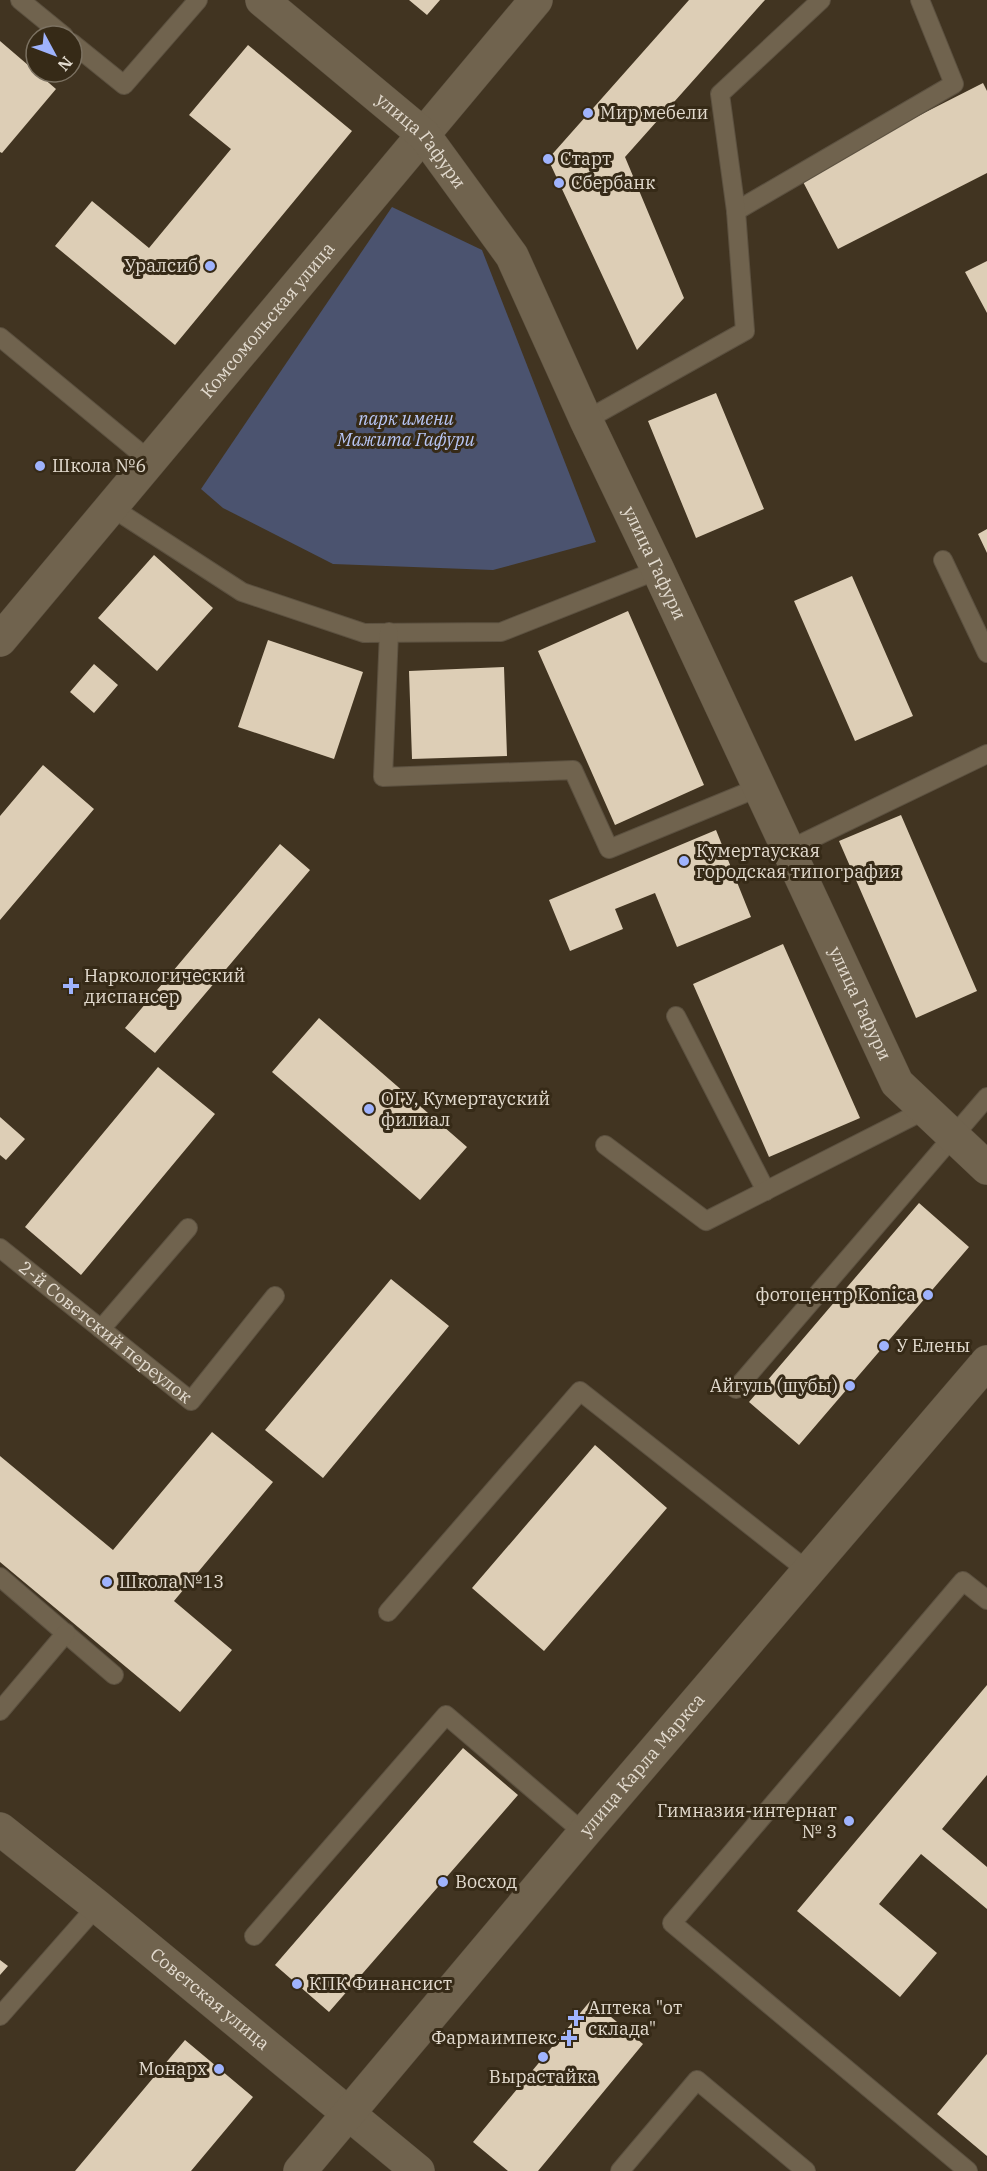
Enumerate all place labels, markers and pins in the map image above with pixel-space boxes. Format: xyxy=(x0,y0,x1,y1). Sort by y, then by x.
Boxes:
place label: Мир мебели xyxy=(600,101,708,124)
marker: Мир мебели xyxy=(581,106,595,120)
place label: Старт xyxy=(560,147,611,170)
marker: Старт xyxy=(541,152,555,166)
place label: Сбербанк xyxy=(571,171,656,194)
marker: Сбербанк xyxy=(552,176,566,190)
place label: Уралсиб xyxy=(124,254,198,277)
marker: Уралсиб xyxy=(203,259,217,273)
place label: Школа №6 xyxy=(52,454,146,477)
marker: Школа №6 xyxy=(33,459,47,473)
place label: Кумертауская городская типография xyxy=(696,839,900,883)
marker: Кумертауская городская типография xyxy=(677,854,691,868)
place label: Наркологический диспансер xyxy=(84,964,246,1008)
marker: Наркологический диспансер xyxy=(62,977,80,995)
place label: ОГУ, Кумертауский филиал xyxy=(381,1087,550,1131)
marker: ОГУ, Кумертауский филиал xyxy=(362,1102,376,1116)
place label: фотоцентр Konica xyxy=(756,1283,916,1306)
marker: фотоцентр Konica xyxy=(921,1288,935,1302)
place label: У Елены xyxy=(896,1334,970,1357)
marker: У Елены xyxy=(877,1339,891,1353)
place label: Айгуль (шубы) xyxy=(710,1374,838,1397)
marker: Айгуль (шубы) xyxy=(843,1379,857,1393)
place label: Школа №13 xyxy=(119,1570,224,1593)
marker: Школа №13 xyxy=(100,1575,114,1589)
place label: Гимназия-интернат № 3 xyxy=(657,1799,837,1843)
marker: Гимназия-интернат № 3 xyxy=(842,1814,856,1828)
place label: Восход xyxy=(455,1870,517,1893)
marker: Восход xyxy=(436,1875,450,1889)
place label: КПК Финансист xyxy=(309,1972,452,1995)
marker: КПК Финансист xyxy=(290,1977,304,1991)
place label: Аптека "от склада" xyxy=(588,1996,682,2040)
marker: Аптека "от склада" xyxy=(569,2011,583,2025)
place label: Фармаимпекс xyxy=(431,2026,557,2049)
marker: Фармаимпекс xyxy=(562,2031,576,2045)
marker: Вырастайка xyxy=(536,2050,550,2064)
place label: Монарх xyxy=(139,2057,207,2080)
marker: Монарх xyxy=(212,2062,226,2076)
place label: Вырастайка xyxy=(489,2065,597,2088)

